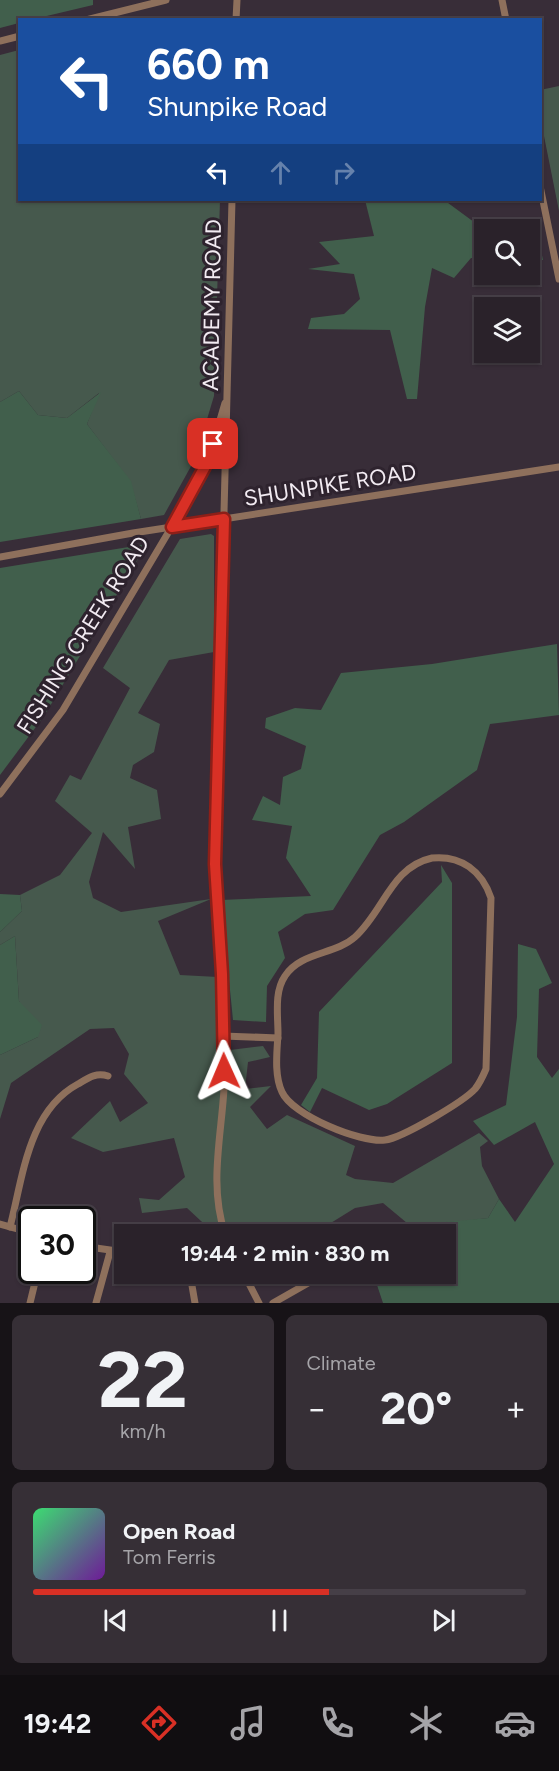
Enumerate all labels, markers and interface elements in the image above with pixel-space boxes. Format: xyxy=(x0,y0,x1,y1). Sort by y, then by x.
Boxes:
text: 660 m xyxy=(147,39,270,90)
icon: left xyxy=(48,42,126,120)
text: Shunpike Road xyxy=(147,90,327,123)
icon: left xyxy=(201,156,234,189)
icon: ahead xyxy=(264,156,297,189)
icon: right xyxy=(327,156,360,189)
street label: ACADEMY ROAD xyxy=(197,219,227,391)
map controls xyxy=(474,219,540,363)
button: search xyxy=(474,219,540,285)
button: layers xyxy=(474,297,540,363)
pin xyxy=(187,418,238,469)
icon: arrive xyxy=(196,427,229,460)
street label: SHUNPIKE ROAD xyxy=(242,458,418,512)
street label: FISHING CREEK ROAD xyxy=(11,531,155,739)
position arrow xyxy=(192,1039,256,1103)
speed limit sign: 30 xyxy=(18,1206,96,1284)
text: 19:44 · 2 min · 830 m xyxy=(181,1240,389,1267)
text: 22 xyxy=(98,1333,188,1427)
text: Climate xyxy=(307,1351,376,1375)
text: 20° xyxy=(380,1381,452,1435)
text: − xyxy=(307,1389,327,1428)
text: + xyxy=(505,1389,526,1428)
text: km/h xyxy=(120,1419,166,1443)
text: Open Road xyxy=(123,1518,235,1545)
text: Tom Ferris xyxy=(123,1545,216,1569)
icon: previous xyxy=(99,1604,132,1637)
icon: pause xyxy=(263,1604,296,1637)
icon: next xyxy=(427,1604,460,1637)
icon: directions xyxy=(138,1702,180,1744)
icon: music xyxy=(227,1702,269,1744)
icon: phone xyxy=(316,1702,358,1744)
icon: climate xyxy=(405,1702,447,1744)
icon: car xyxy=(494,1702,536,1744)
text: 19:42 xyxy=(23,1707,91,1740)

